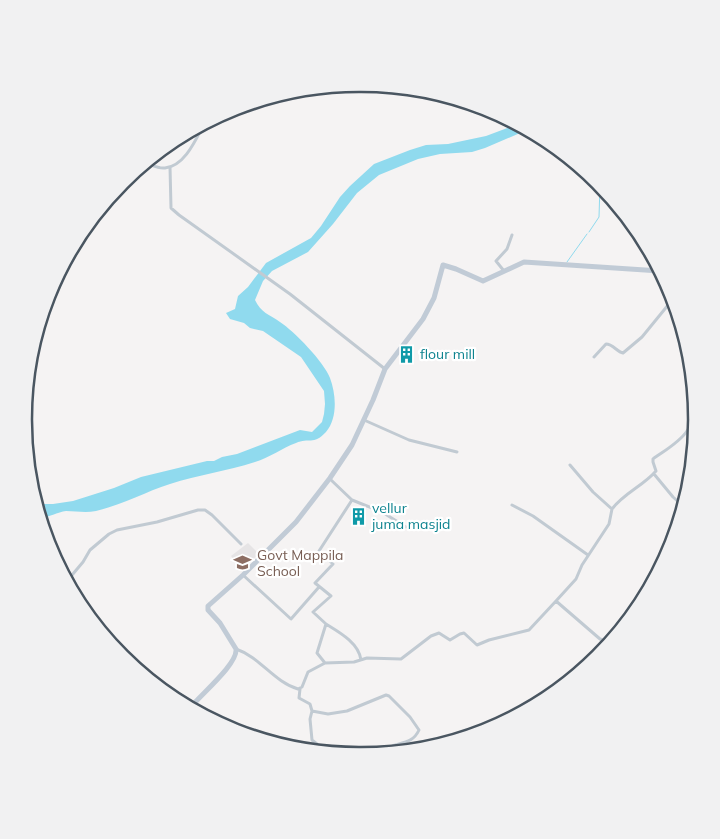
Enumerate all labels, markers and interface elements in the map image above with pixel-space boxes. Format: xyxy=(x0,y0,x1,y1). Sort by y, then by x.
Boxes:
building icon: flour mill xyxy=(396,344,416,364)
place label: flour mill xyxy=(420,345,475,363)
place label: vellur juma masjid xyxy=(371,499,450,533)
building icon: vellur juma masjid xyxy=(348,506,368,526)
place label: Govt Mappila School xyxy=(257,546,344,580)
school or university icon: Govt Mappila School xyxy=(233,553,253,573)

